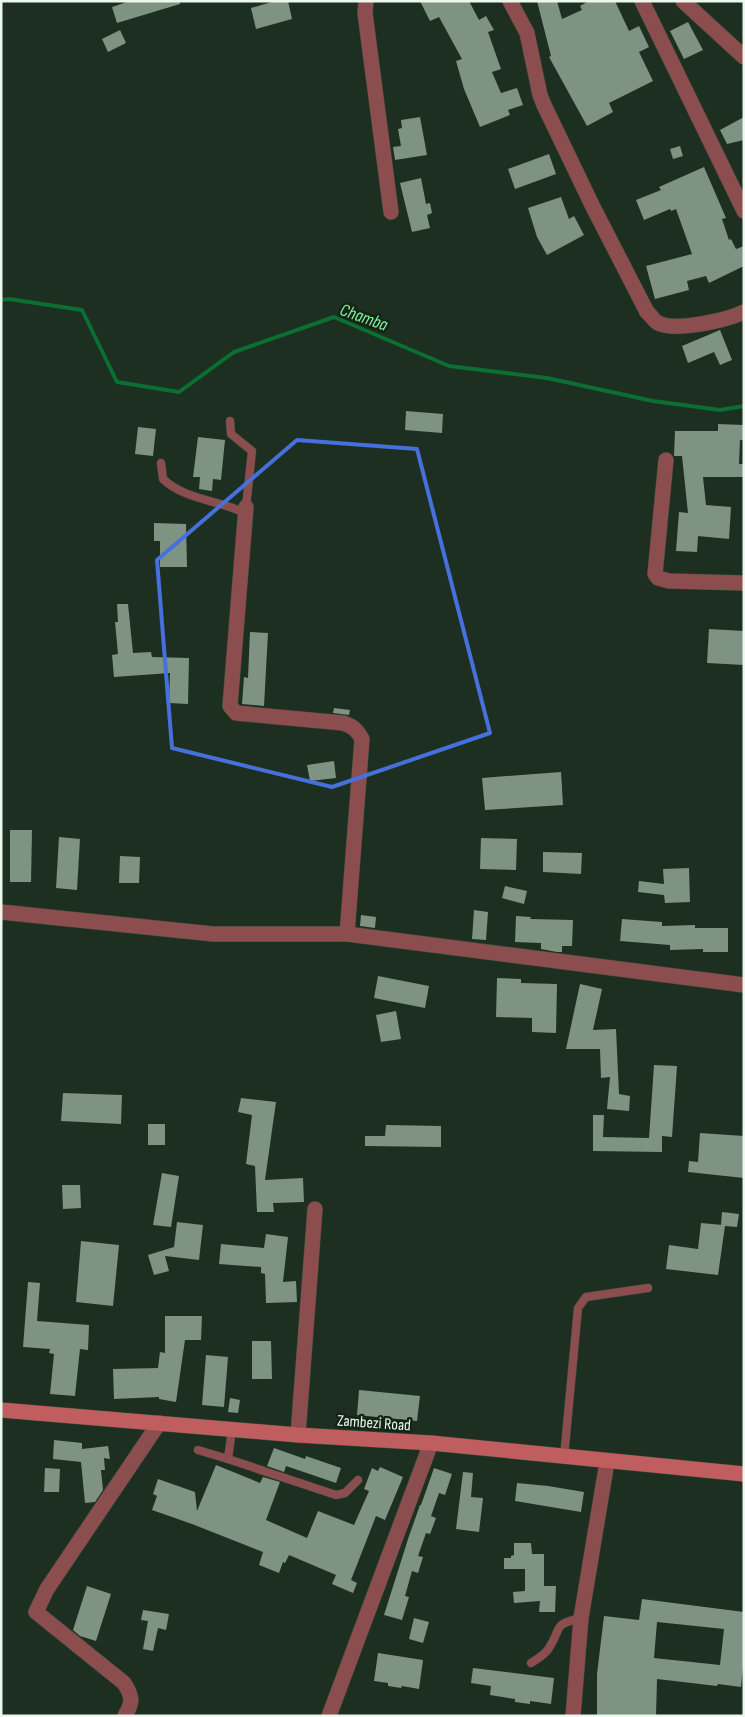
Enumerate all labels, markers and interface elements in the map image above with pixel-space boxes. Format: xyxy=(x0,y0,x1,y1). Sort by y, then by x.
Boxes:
water label: Chamba xyxy=(337,299,391,336)
street label: Zambezi Road xyxy=(336,1411,411,1436)

